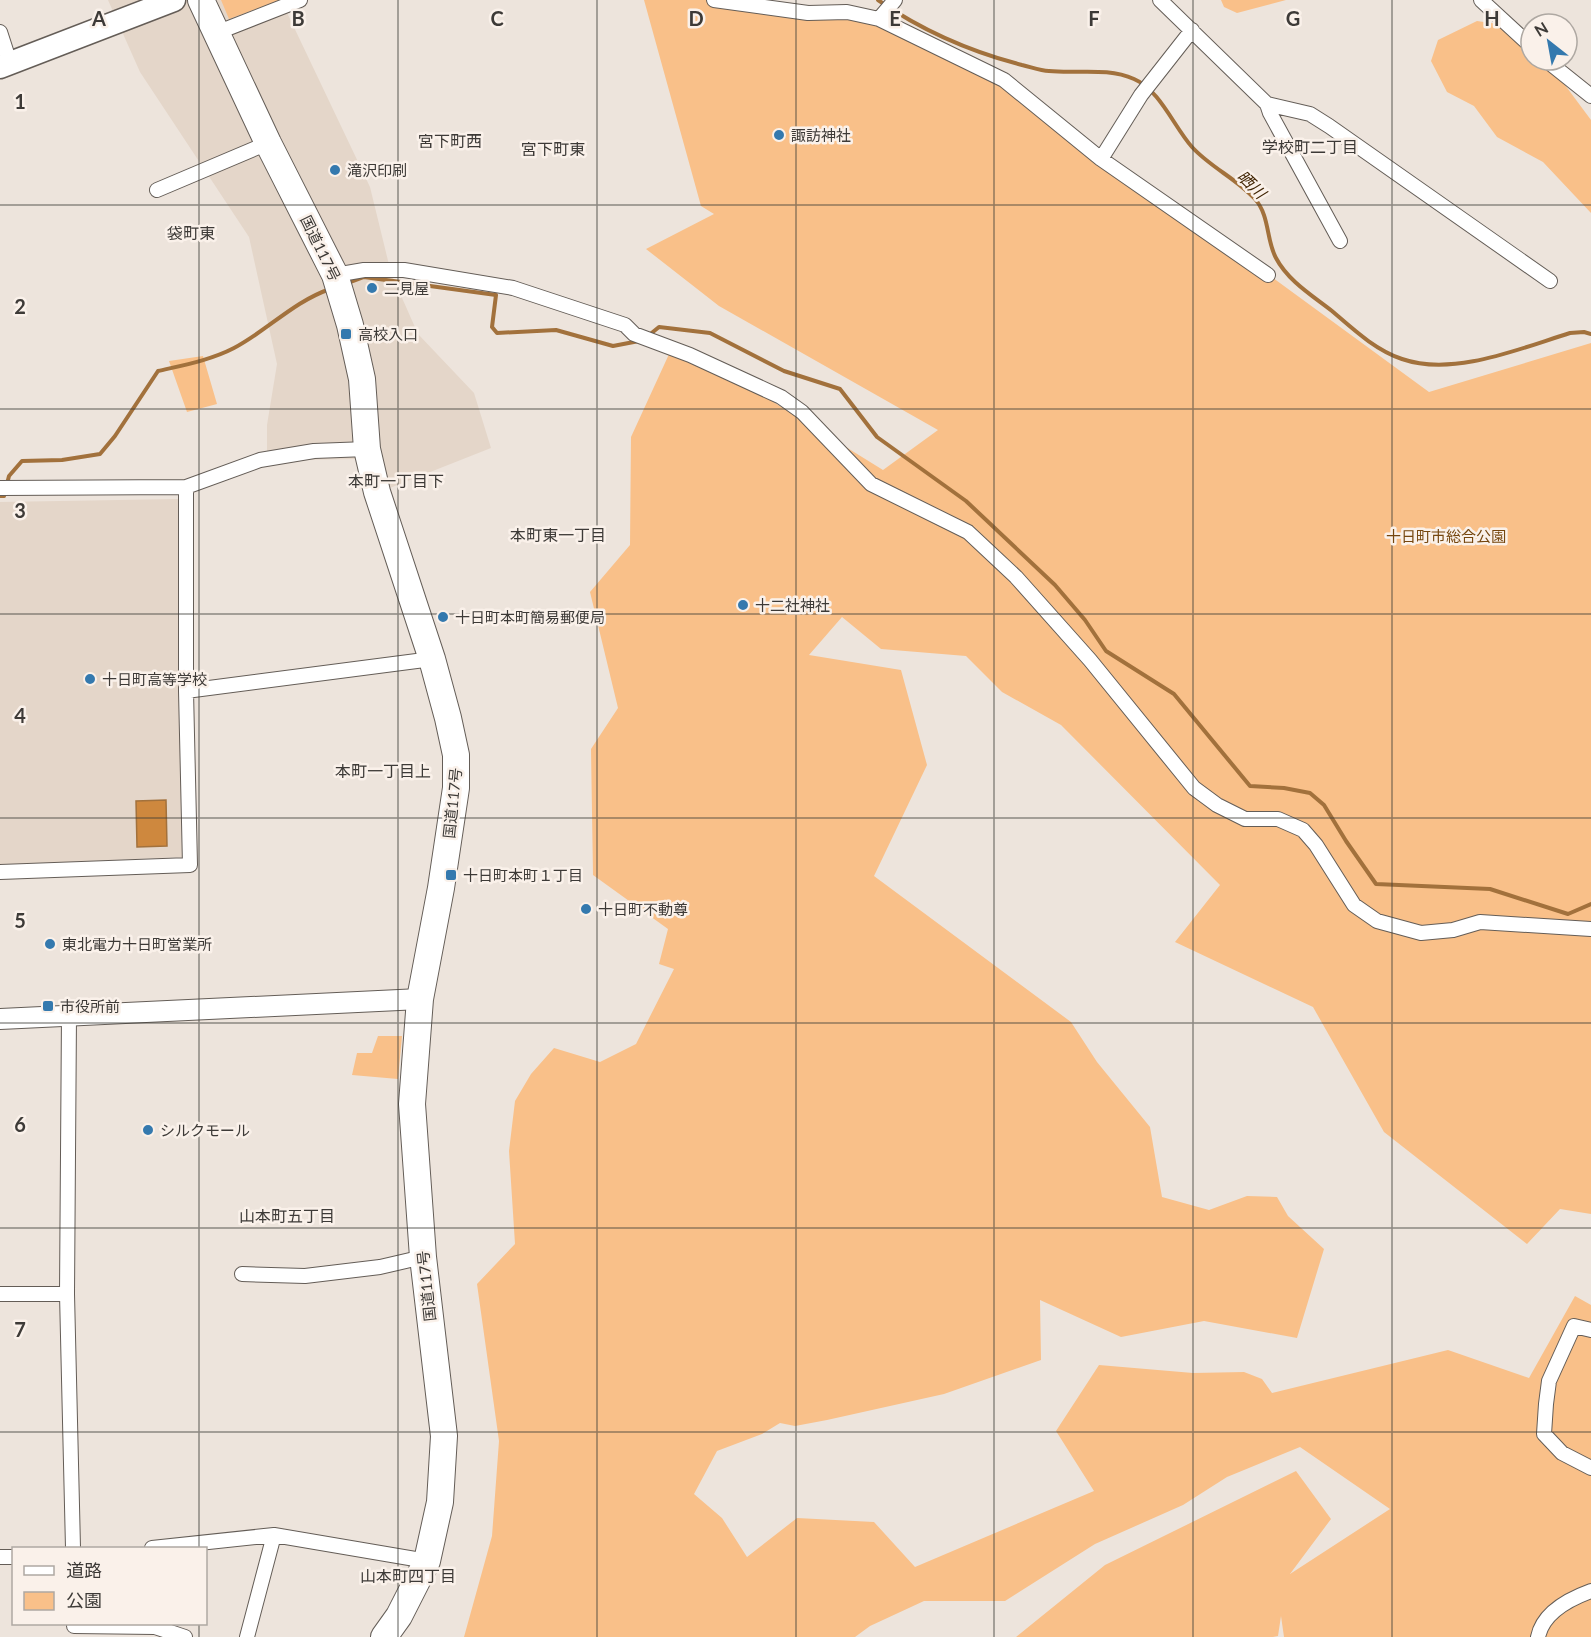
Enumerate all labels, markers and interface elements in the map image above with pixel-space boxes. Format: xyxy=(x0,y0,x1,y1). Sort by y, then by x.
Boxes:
text: A xyxy=(91,6,106,30)
text: B xyxy=(291,6,305,30)
text: C xyxy=(490,6,504,30)
text: D xyxy=(688,6,704,30)
text: E xyxy=(889,6,901,30)
text: F xyxy=(1088,6,1100,30)
text: G xyxy=(1286,6,1300,30)
text: H xyxy=(1484,6,1500,30)
north arrow xyxy=(1519,12,1579,72)
text: N xyxy=(1531,17,1551,40)
text: 1 xyxy=(14,89,26,113)
place label: 諏訪神社 xyxy=(791,126,851,144)
marker: 諏訪神社 xyxy=(772,128,786,142)
district label: 宮下町西 xyxy=(418,131,482,150)
district label: 学校町二丁目 xyxy=(1262,137,1358,156)
district label: 宮下町東 xyxy=(521,139,585,158)
place label: 滝沢印刷 xyxy=(347,161,407,179)
marker: 滝沢印刷 xyxy=(328,163,342,177)
water label: 晒川 xyxy=(1234,166,1272,203)
street label: 国道117号 xyxy=(297,212,345,284)
district label: 袋町東 xyxy=(167,223,215,242)
place label: 二見屋 xyxy=(384,279,429,297)
marker: 二見屋 xyxy=(365,281,379,295)
text: 2 xyxy=(14,294,26,318)
place label: 高校入口 xyxy=(358,325,418,343)
marker: 高校入口 xyxy=(339,327,353,341)
district label: 本町一丁目下 xyxy=(348,471,444,490)
text: 3 xyxy=(14,498,26,522)
district label: 本町東一丁目 xyxy=(510,525,606,544)
park label: 十日町市総合公園 xyxy=(1386,527,1506,545)
place label: 十二社神社 xyxy=(755,596,830,614)
marker: 十二社神社 xyxy=(736,598,750,612)
place label: 十日町本町簡易郵便局 xyxy=(455,608,605,626)
marker: 十日町本町簡易郵便局 xyxy=(436,610,450,624)
place label: 十日町高等学校 xyxy=(102,670,207,688)
marker: 十日町高等学校 xyxy=(83,672,97,686)
text: 4 xyxy=(14,703,26,727)
district label: 本町一丁目上 xyxy=(335,761,431,780)
street label: 国道117号 xyxy=(439,767,465,839)
place label: 十日町本町１丁目 xyxy=(463,866,583,884)
marker: 十日町本町１丁目 xyxy=(444,868,458,882)
place label: 十日町不動尊 xyxy=(598,900,688,918)
marker: 十日町不動尊 xyxy=(579,902,593,916)
text: 5 xyxy=(14,908,26,932)
place label: 東北電力十日町営業所 xyxy=(62,935,212,953)
marker: 東北電力十日町営業所 xyxy=(43,937,57,951)
place label: 市役所前 xyxy=(60,997,120,1015)
marker: 市役所前 xyxy=(41,999,55,1013)
text: 6 xyxy=(14,1112,26,1136)
place label: シルクモール xyxy=(160,1121,250,1139)
marker: シルクモール xyxy=(141,1123,155,1137)
district label: 山本町五丁目 xyxy=(239,1206,335,1225)
street label: 国道117号 xyxy=(413,1250,439,1322)
text: 7 xyxy=(14,1317,26,1341)
legend xyxy=(12,1547,207,1625)
text: 道路 xyxy=(66,1559,102,1581)
district label: 山本町四丁目 xyxy=(360,1566,456,1585)
text: 公園 xyxy=(66,1589,102,1611)

